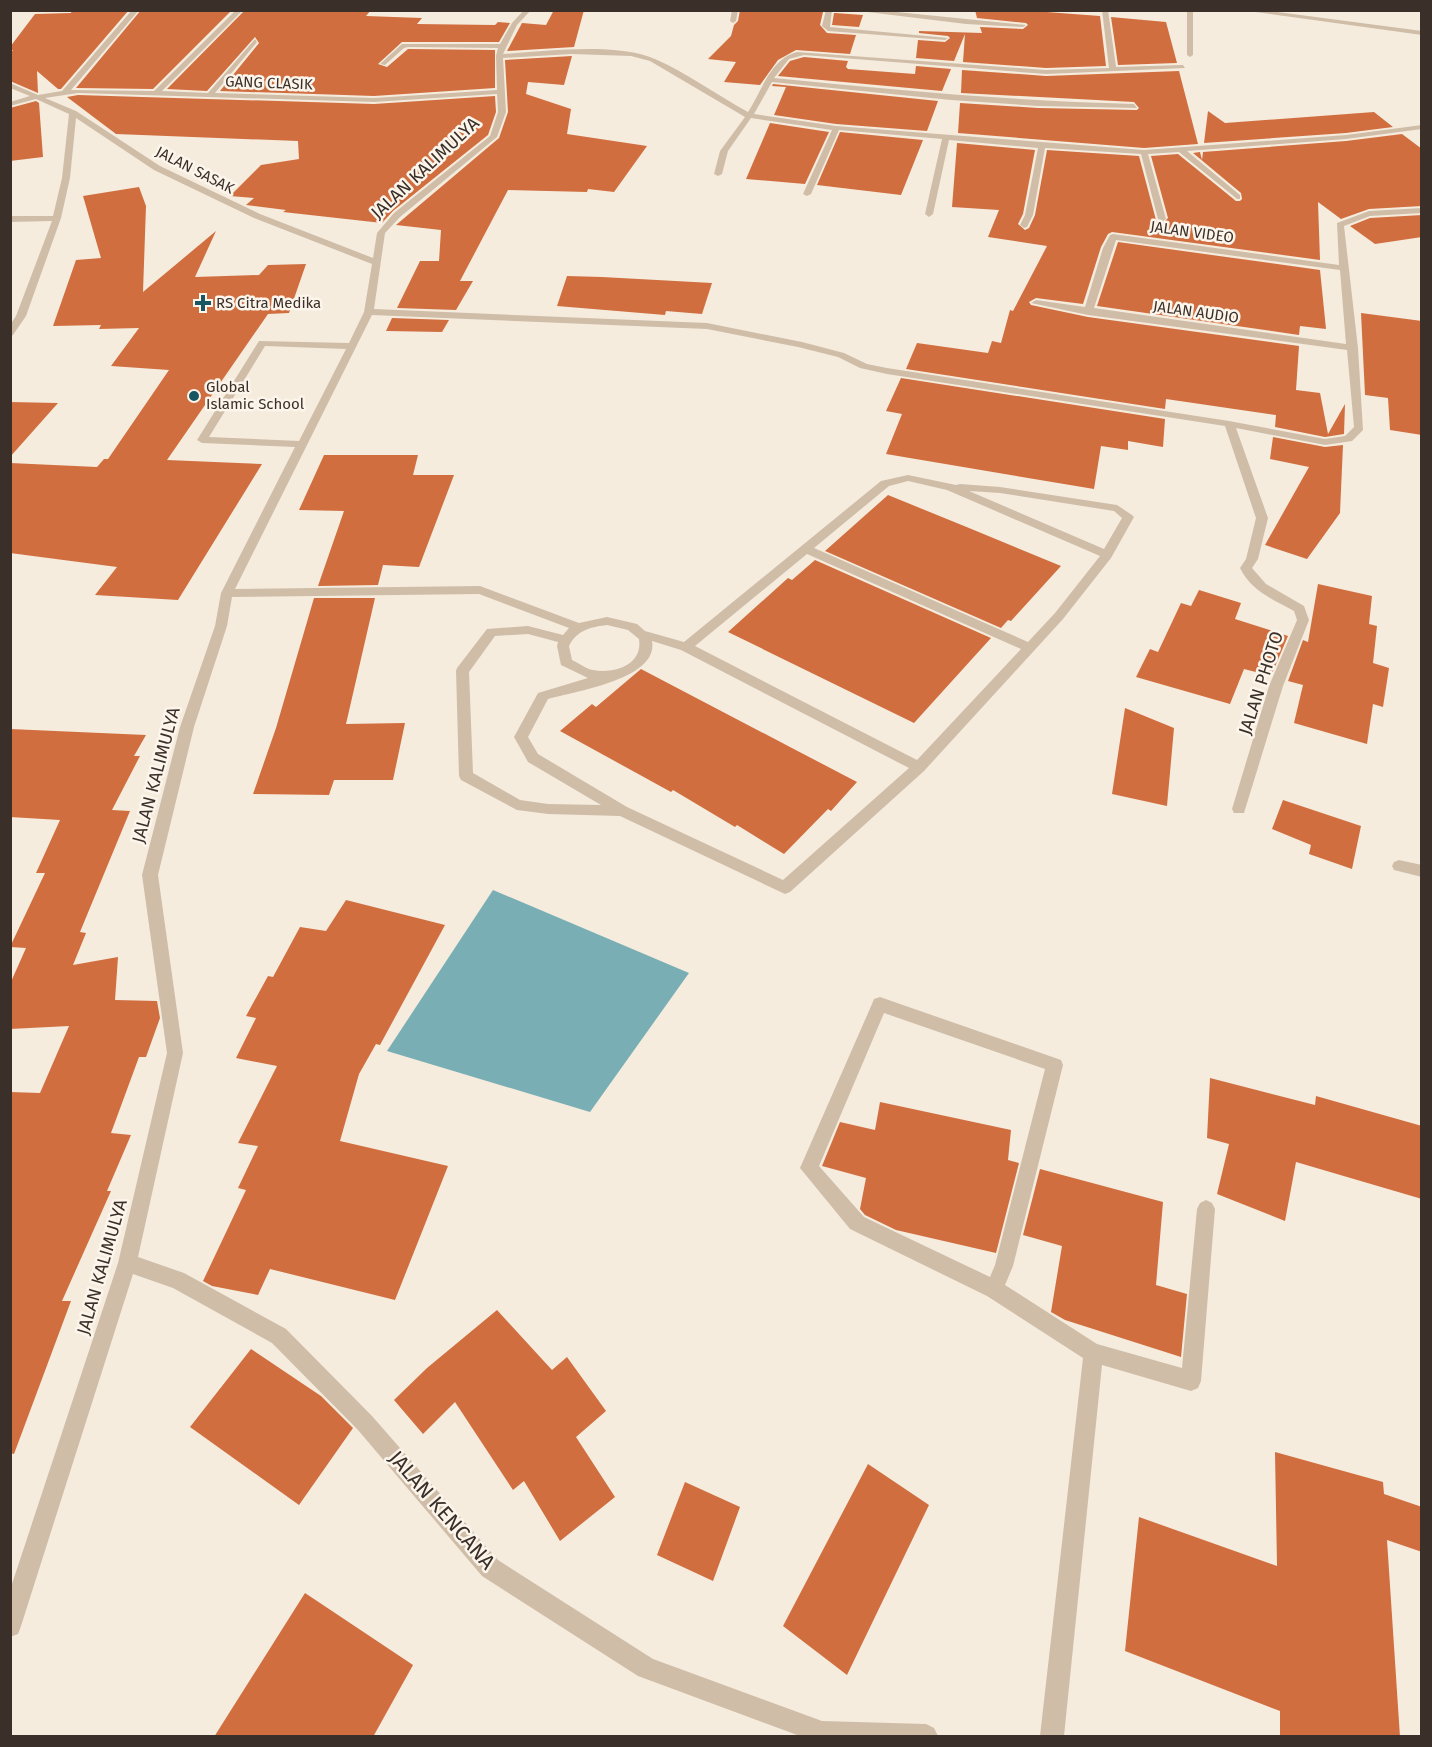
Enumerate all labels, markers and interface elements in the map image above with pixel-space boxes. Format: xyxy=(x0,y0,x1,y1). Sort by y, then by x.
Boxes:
street label: GANG CLASIK xyxy=(225,72,313,94)
street label: JALAN KALIMULYA xyxy=(366,112,484,224)
street label: JALAN SASAK xyxy=(153,143,237,198)
street label: JALAN VIDEO xyxy=(1149,217,1235,247)
marker: RS Citra Medika xyxy=(194,294,212,312)
place label: RS Citra Medika xyxy=(216,294,321,312)
street label: JALAN AUDIO xyxy=(1152,297,1240,327)
place label: Global Islamic School xyxy=(206,378,305,413)
marker: Global Islamic School xyxy=(187,389,201,403)
street label: JALAN PHOTO xyxy=(1234,628,1288,738)
street label: JALAN KALIMULYA xyxy=(127,704,185,845)
street label: JALAN KALIMULYA xyxy=(72,1196,132,1337)
street label: JALAN KENCANA xyxy=(383,1445,501,1575)

